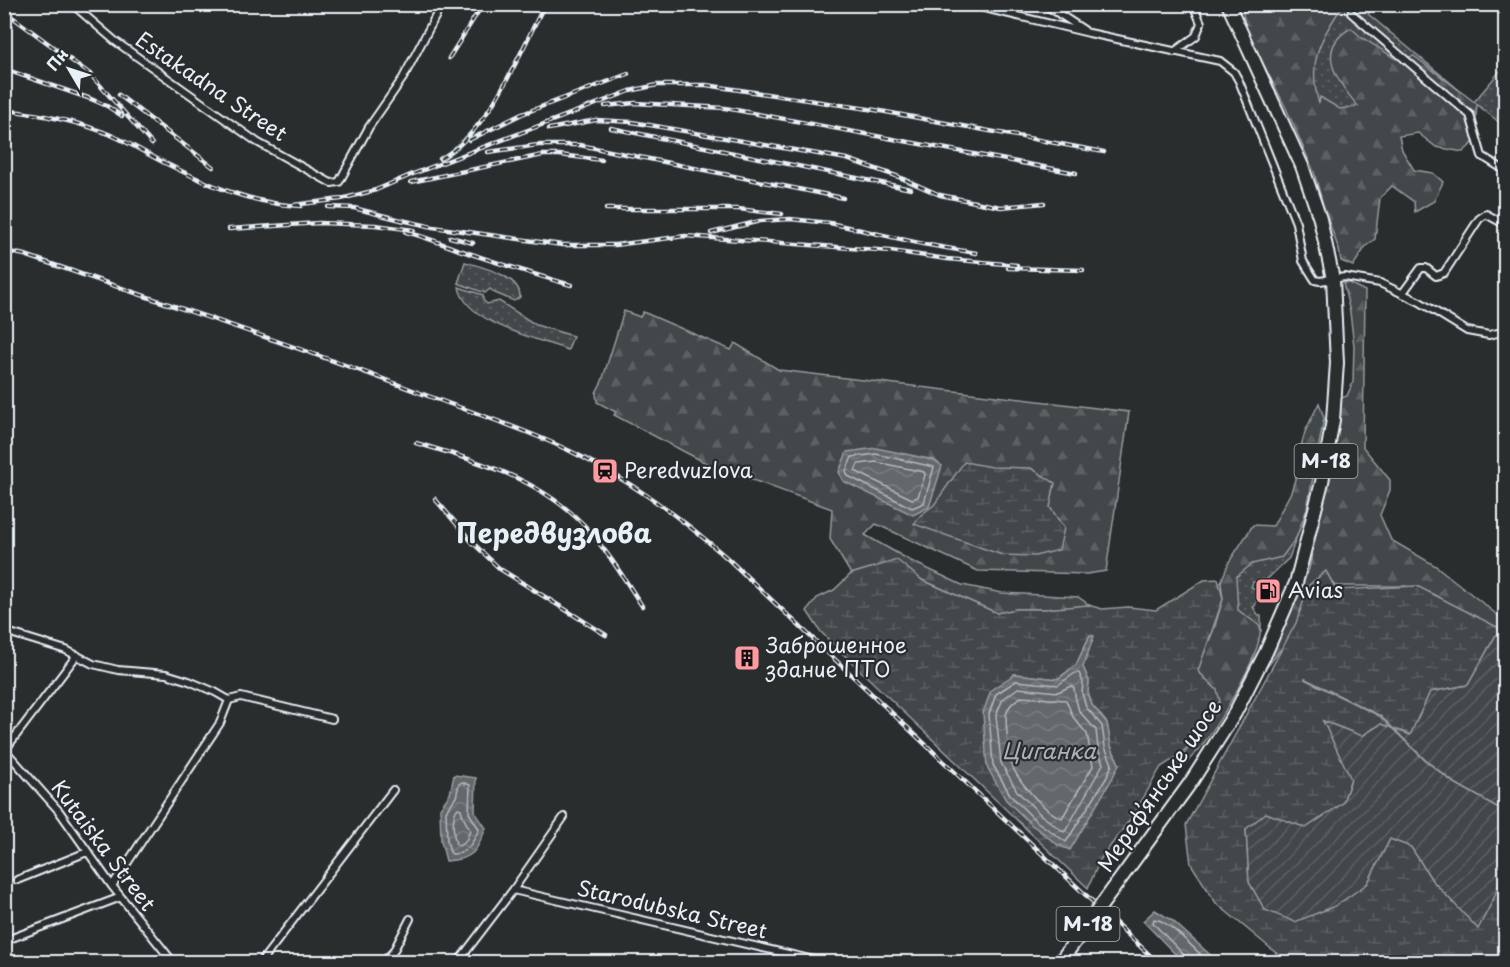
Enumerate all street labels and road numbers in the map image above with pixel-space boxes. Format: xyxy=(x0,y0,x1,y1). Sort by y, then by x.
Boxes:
street label: Estakadna Street xyxy=(130,23,294,148)
road number: М-18 xyxy=(1294,444,1358,478)
street label: Мереф’янське шосе xyxy=(1088,692,1228,878)
street label: Kutaiska Street xyxy=(45,773,165,917)
street label: Starodubska Street xyxy=(574,871,771,946)
road number: М-18 xyxy=(1056,907,1120,941)

